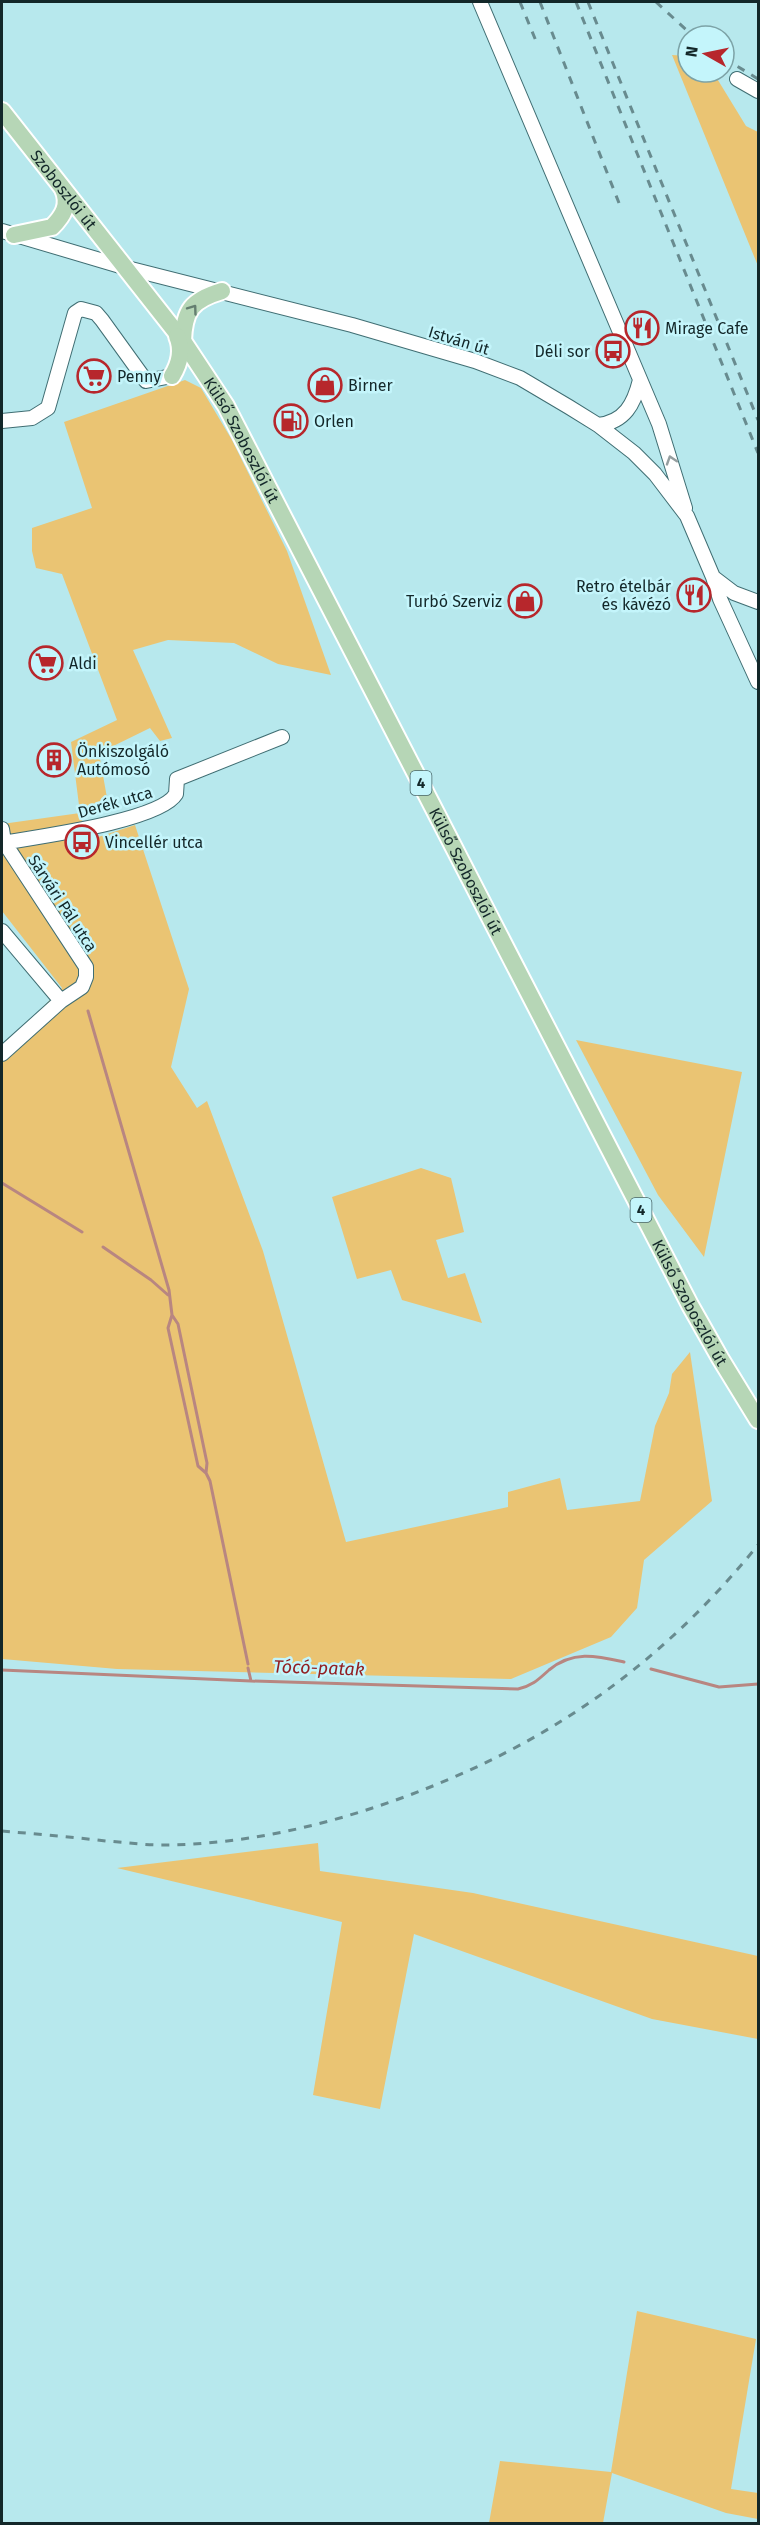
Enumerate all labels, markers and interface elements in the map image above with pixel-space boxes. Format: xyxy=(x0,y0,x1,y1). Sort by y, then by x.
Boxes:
north arrow xyxy=(676,24,736,84)
text: N xyxy=(681,45,702,58)
street label: Szoboszlói út xyxy=(26,146,101,234)
one-way arrow xyxy=(186,304,197,315)
restaurant icon: Mirage Cafe xyxy=(624,310,660,346)
place label: Mirage Cafe xyxy=(665,319,749,338)
street label: István út xyxy=(426,322,492,359)
bus stop icon: Déli sor xyxy=(595,333,631,369)
place label: Déli sor xyxy=(535,342,591,361)
supermarket icon: Penny xyxy=(76,358,112,394)
place label: Penny xyxy=(117,367,161,386)
shop icon: Birner xyxy=(307,367,343,403)
street label: Külső Szoboszlói út xyxy=(200,374,283,506)
place label: Birner xyxy=(348,376,394,395)
fuel station icon: Orlen xyxy=(273,403,309,439)
place label: Orlen xyxy=(314,412,354,431)
one-way arrow xyxy=(666,455,678,466)
place label: Retro ételbár és kávézó xyxy=(576,577,672,614)
restaurant icon: Retro ételbár és kávézó xyxy=(676,577,712,613)
shop icon: Turbó Szerviz xyxy=(507,583,543,619)
place label: Turbó Szerviz xyxy=(406,592,502,611)
supermarket icon: Aldi xyxy=(28,645,64,681)
place label: Aldi xyxy=(69,654,97,673)
building icon: Önkiszolgáló Autómosó xyxy=(36,742,72,778)
place label: Önkiszolgáló Autómosó xyxy=(77,742,169,779)
road number: 4 xyxy=(410,771,432,795)
street label: Derék utca xyxy=(76,783,155,822)
street label: Külső Szoboszlói út xyxy=(425,805,506,938)
bus stop icon: Vincellér utca xyxy=(64,824,100,860)
place label: Vincellér utca xyxy=(105,833,203,852)
street label: Sárvári Pál utca xyxy=(24,851,101,955)
road number: 4 xyxy=(630,1198,652,1222)
street label: Külső Szoboszlói út xyxy=(648,1236,731,1369)
water label: Tócó-patak xyxy=(273,1655,365,1681)

